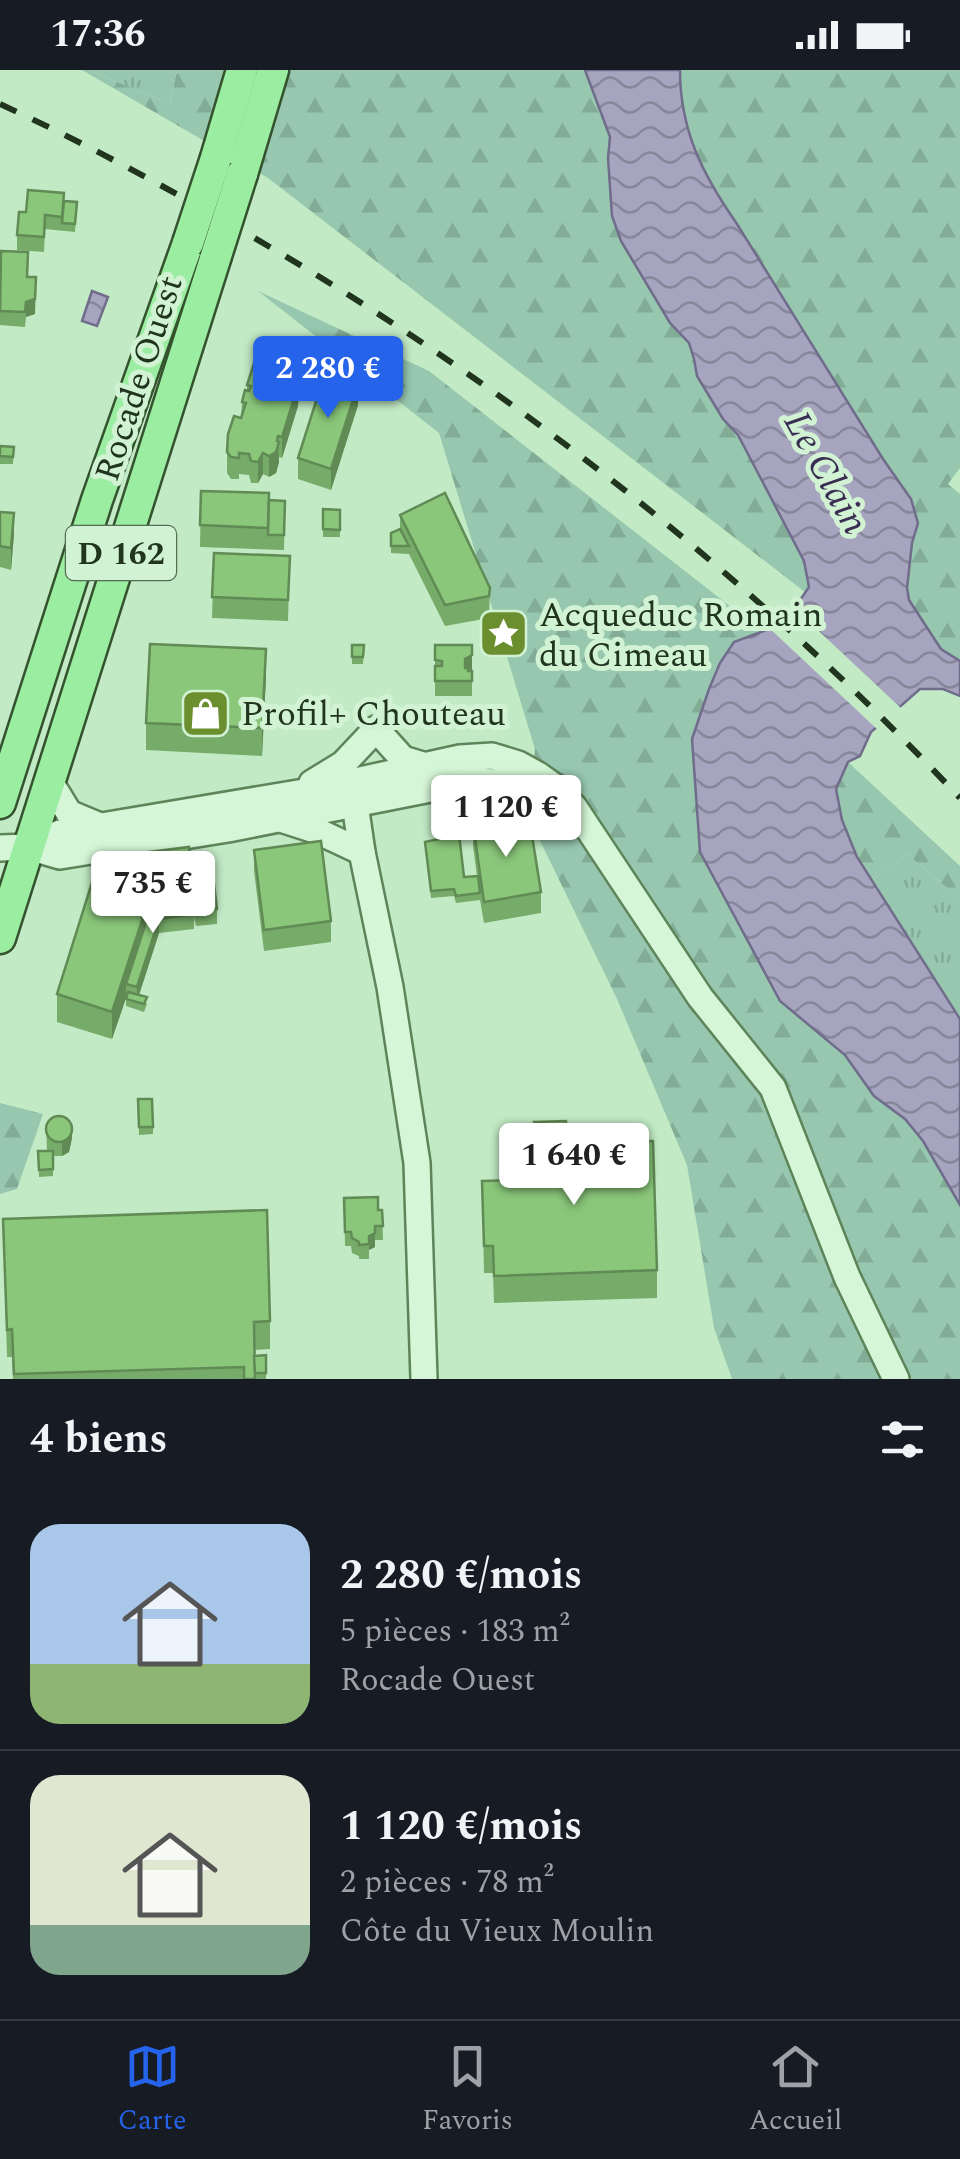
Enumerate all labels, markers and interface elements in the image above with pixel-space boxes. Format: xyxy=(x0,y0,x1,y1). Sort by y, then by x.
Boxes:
text: 17:36 xyxy=(50,6,145,64)
street label: Rocade Ouest xyxy=(81,269,198,488)
pin: 2 280 € xyxy=(236,336,420,421)
text: 2 280 € xyxy=(275,344,381,393)
water label: Le Clain xyxy=(768,401,883,545)
road number: D 162 xyxy=(66,526,176,580)
place label: Acqueduc Romain du Cimeau xyxy=(539,589,823,682)
place icon: Acqueduc Romain du Cimeau xyxy=(478,608,530,660)
shop icon: Profil+ Chouteau xyxy=(180,687,232,739)
place label: Profil+ Chouteau xyxy=(241,688,506,741)
pin: 1 120 € xyxy=(414,775,598,860)
text: 1 120 € xyxy=(453,783,559,832)
pin: 735 € xyxy=(83,851,223,936)
text: 735 € xyxy=(113,859,193,908)
pin: 1 640 € xyxy=(482,1123,666,1208)
text: 1 640 € xyxy=(521,1131,627,1180)
text: 4 biens xyxy=(30,1408,168,1471)
icon: filters xyxy=(875,1412,930,1467)
text: 2 280 €/mois xyxy=(340,1544,582,1607)
icon: home xyxy=(110,1564,230,1684)
text: 5 pièces · 183 m² xyxy=(340,1607,570,1656)
text: Rocade Ouest xyxy=(340,1656,535,1705)
text: 1 120 €/mois xyxy=(340,1795,582,1858)
icon: home xyxy=(110,1815,230,1935)
text: 2 pièces · 78 m² xyxy=(340,1858,554,1907)
text: Côte du Vieux Moulin xyxy=(340,1907,654,1956)
tab: Carte xyxy=(118,2039,186,2142)
tab: Favoris xyxy=(422,2039,513,2142)
tab: Accueil xyxy=(749,2039,842,2142)

